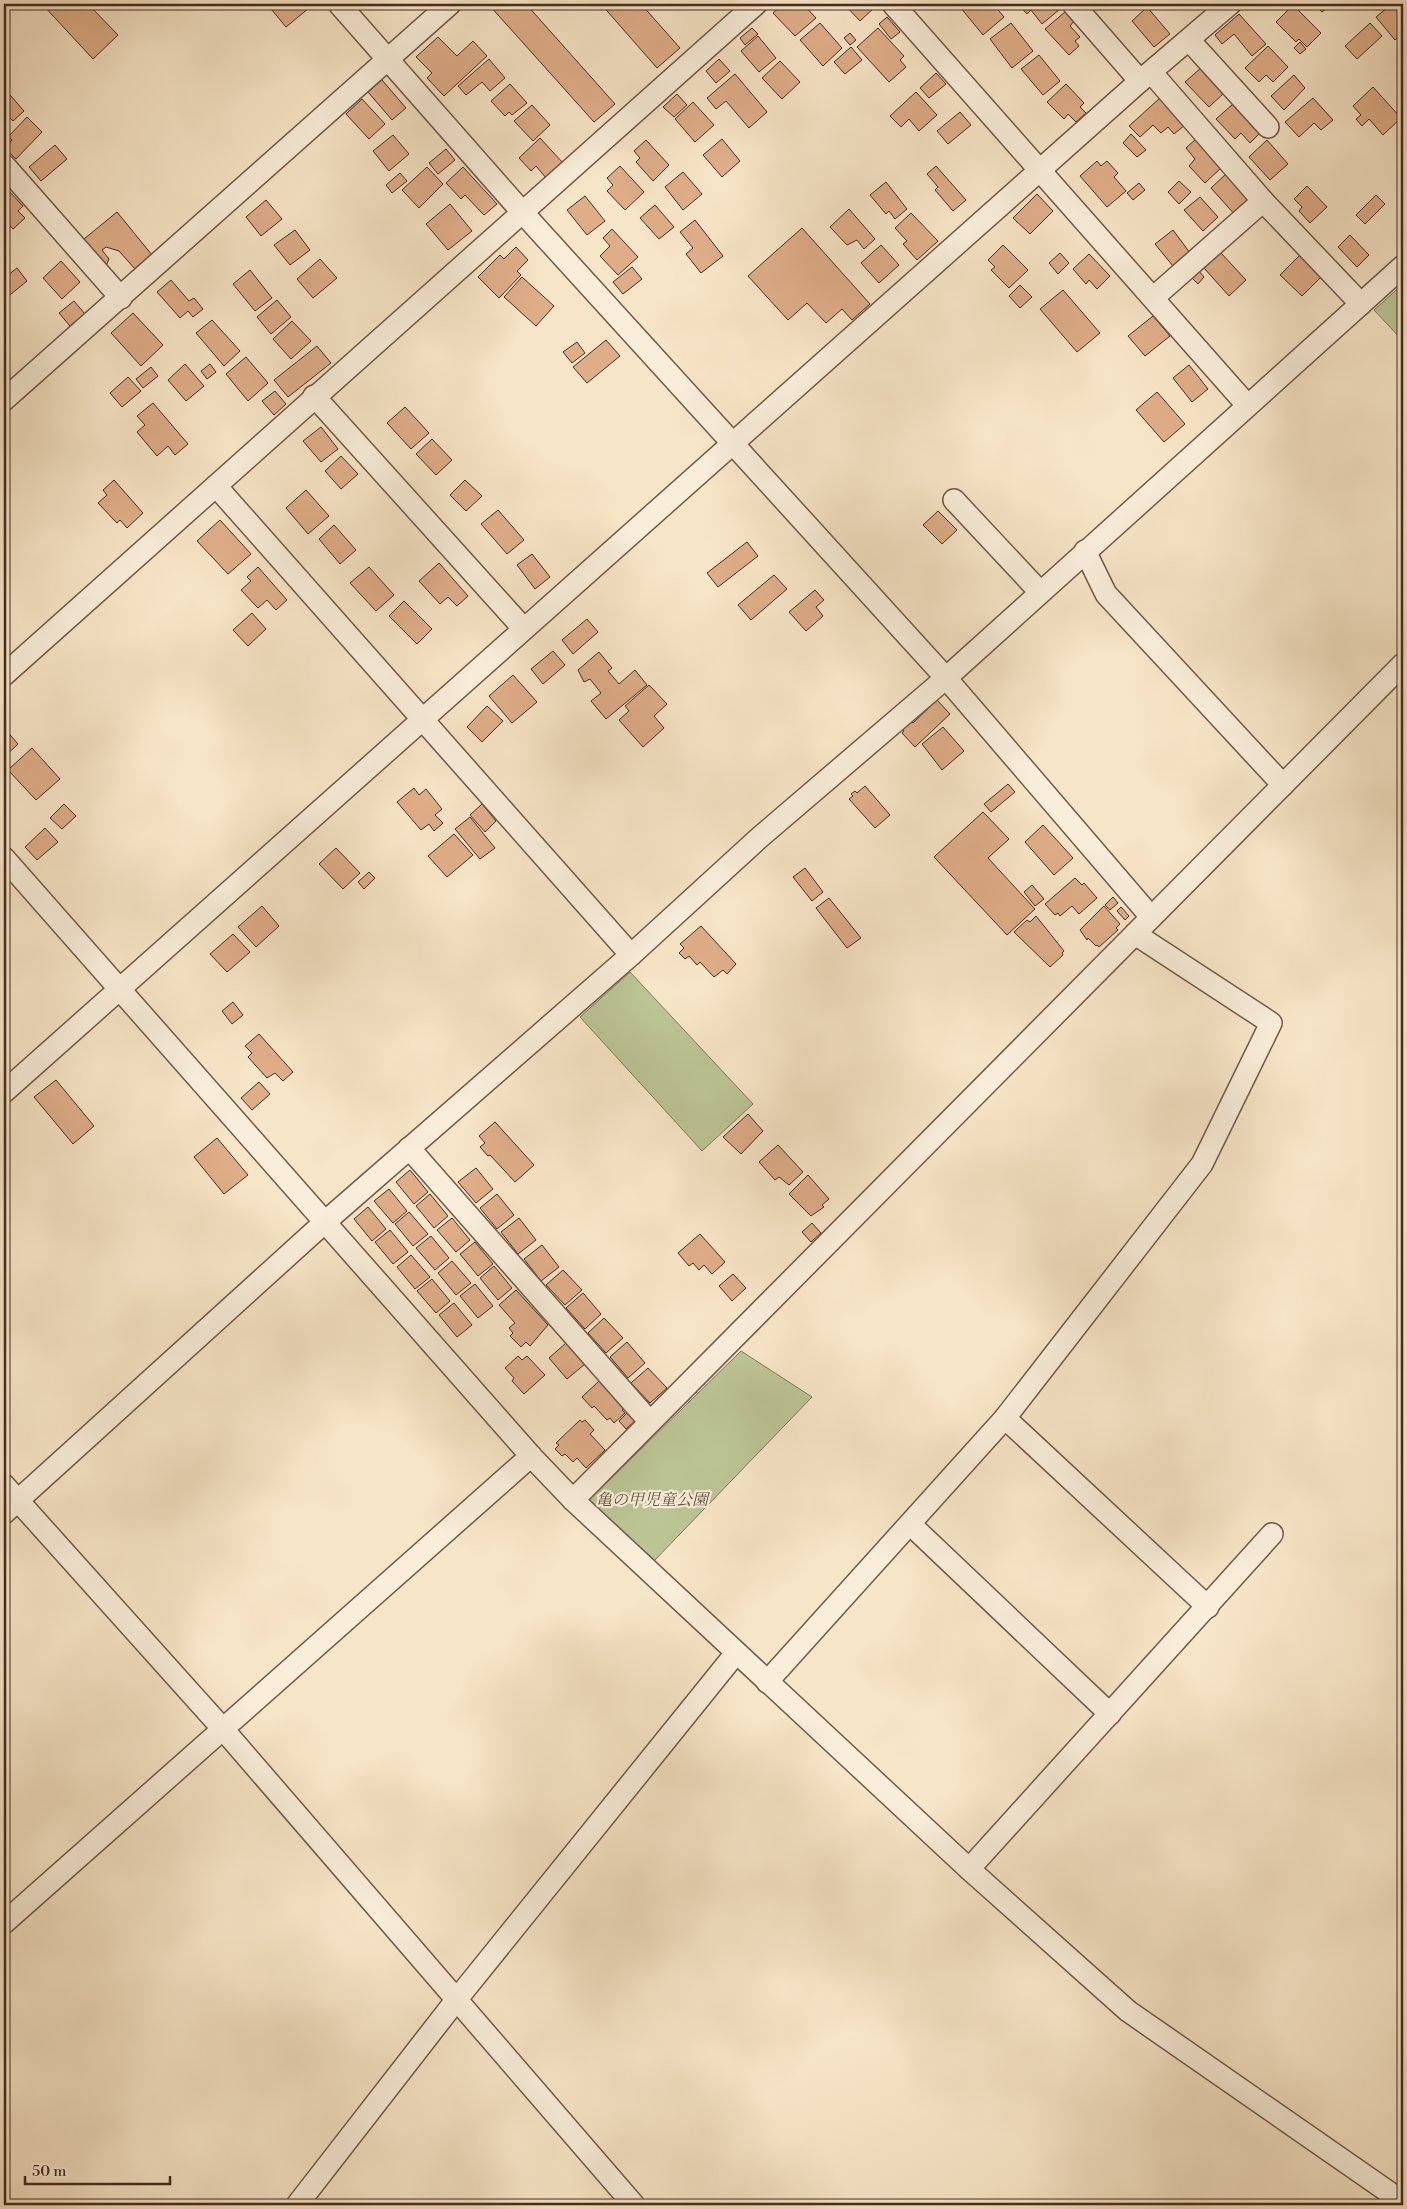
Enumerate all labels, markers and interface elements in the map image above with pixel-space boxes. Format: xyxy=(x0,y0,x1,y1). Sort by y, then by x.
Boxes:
park label: 亀の甲児童公園 xyxy=(596,1490,711,1510)
scale bar xyxy=(25,2154,170,2186)
text: 50 m xyxy=(32,2162,66,2181)

